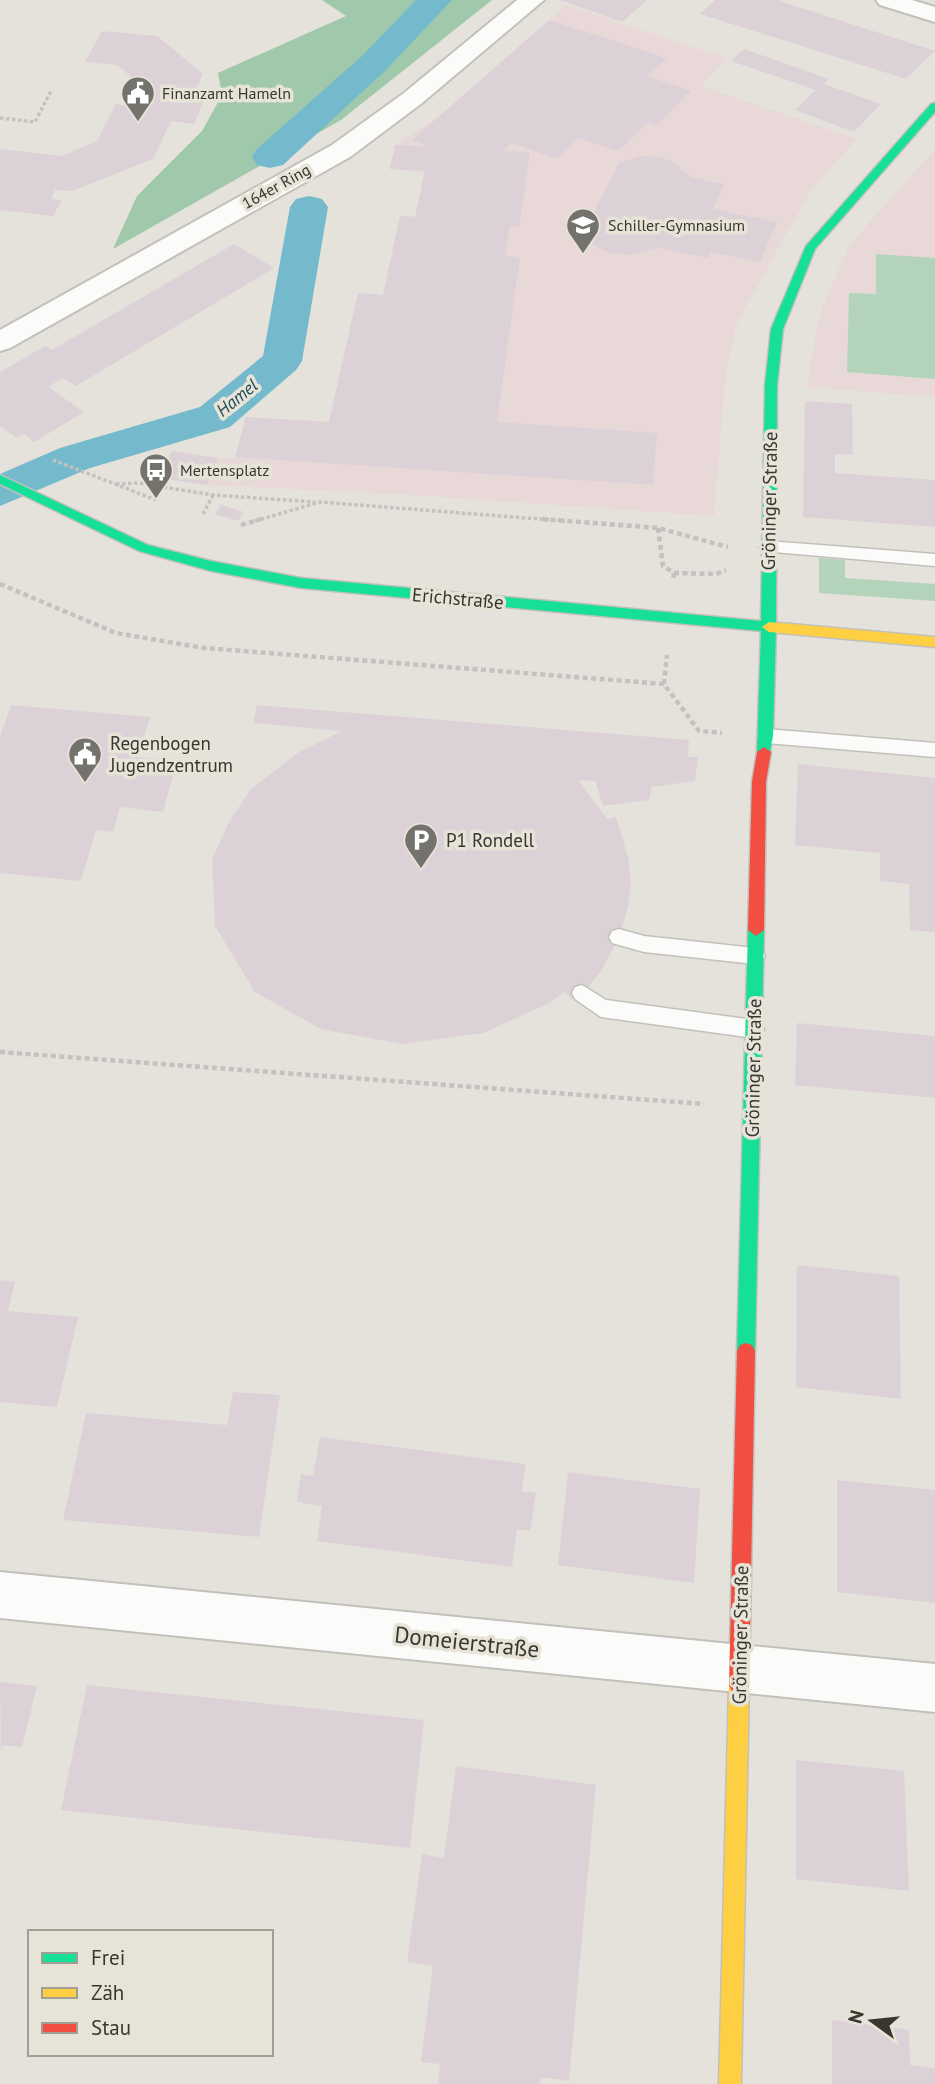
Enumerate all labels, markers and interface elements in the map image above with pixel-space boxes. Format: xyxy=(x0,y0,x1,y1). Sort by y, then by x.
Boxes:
public building icon: Finanzamt Hameln xyxy=(119,74,157,123)
place label: Finanzamt Hameln xyxy=(162,83,291,103)
street label: 164er Ring xyxy=(238,159,314,213)
school or university icon: Schiller-Gymnasium xyxy=(564,206,602,255)
place label: Schiller-Gymnasium xyxy=(608,215,745,235)
water label: Hamel xyxy=(211,374,262,421)
street label: Gröninger Straße xyxy=(756,431,782,571)
bus stop icon: Mertensplatz xyxy=(137,451,175,500)
place label: Mertensplatz xyxy=(180,460,269,480)
street label: Erichstraße xyxy=(411,582,505,614)
place label: Regenbogen Jugendzentrum xyxy=(109,731,233,777)
public building icon: Regenbogen Jugendzentrum xyxy=(66,735,104,784)
parking icon: P1 Rondell xyxy=(402,821,440,870)
place label: P1 Rondell xyxy=(446,828,534,852)
street label: Gröninger Straße xyxy=(740,998,766,1138)
street label: Gröninger Straße xyxy=(727,1565,753,1705)
street label: Domeierstraße xyxy=(393,1619,541,1664)
legend xyxy=(28,1930,273,2056)
text: Frei xyxy=(91,1944,125,1971)
text: Zäh xyxy=(91,1979,124,2006)
north arrow xyxy=(837,1986,907,2056)
text: N xyxy=(842,2007,869,2026)
text: Stau xyxy=(91,2014,131,2041)

